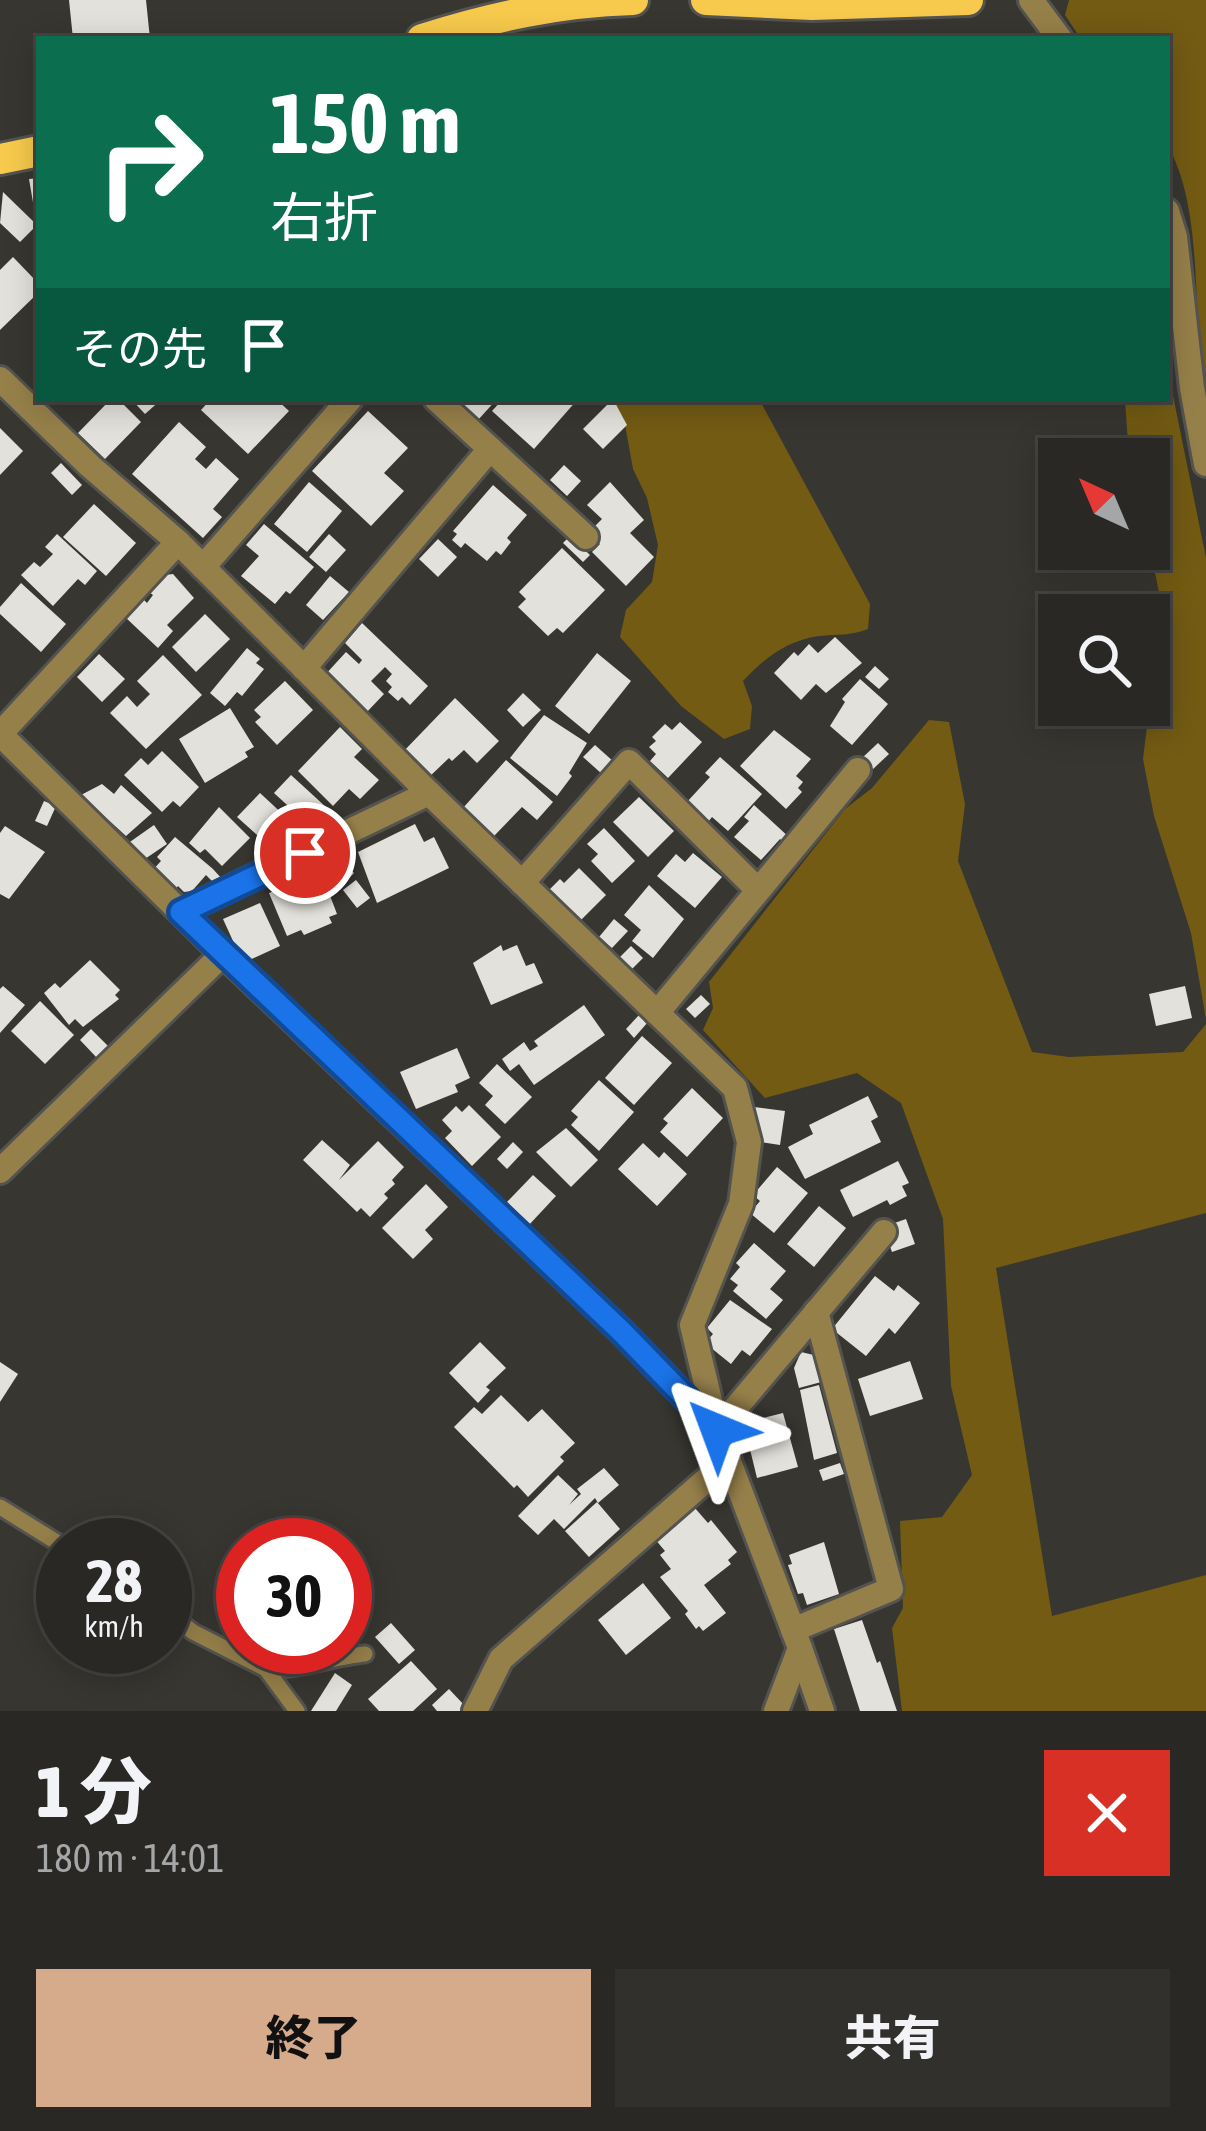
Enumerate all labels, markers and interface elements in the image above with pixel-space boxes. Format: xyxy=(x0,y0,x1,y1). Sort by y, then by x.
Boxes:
text: 150 m xyxy=(270,75,460,171)
icon: right xyxy=(72,84,228,240)
text: 右折 xyxy=(270,187,378,248)
icon: arrive xyxy=(231,312,297,378)
text: その先 xyxy=(72,323,207,375)
north arrow xyxy=(1038,438,1170,570)
map controls xyxy=(1038,438,1170,726)
button: search xyxy=(1038,594,1170,726)
pin xyxy=(254,802,356,904)
icon: arrive xyxy=(272,820,338,886)
position arrow xyxy=(654,1367,780,1493)
speed limit sign: 30 xyxy=(216,1518,372,1674)
text: 28 xyxy=(86,1546,142,1615)
text: km/h xyxy=(84,1609,144,1643)
text: 1 分 xyxy=(36,1750,152,1832)
button: close xyxy=(1044,1750,1170,1876)
text: 180 m · 14:01 xyxy=(36,1836,225,1880)
button: 終了 xyxy=(36,1969,591,2107)
button: 共有 xyxy=(615,1969,1170,2107)

